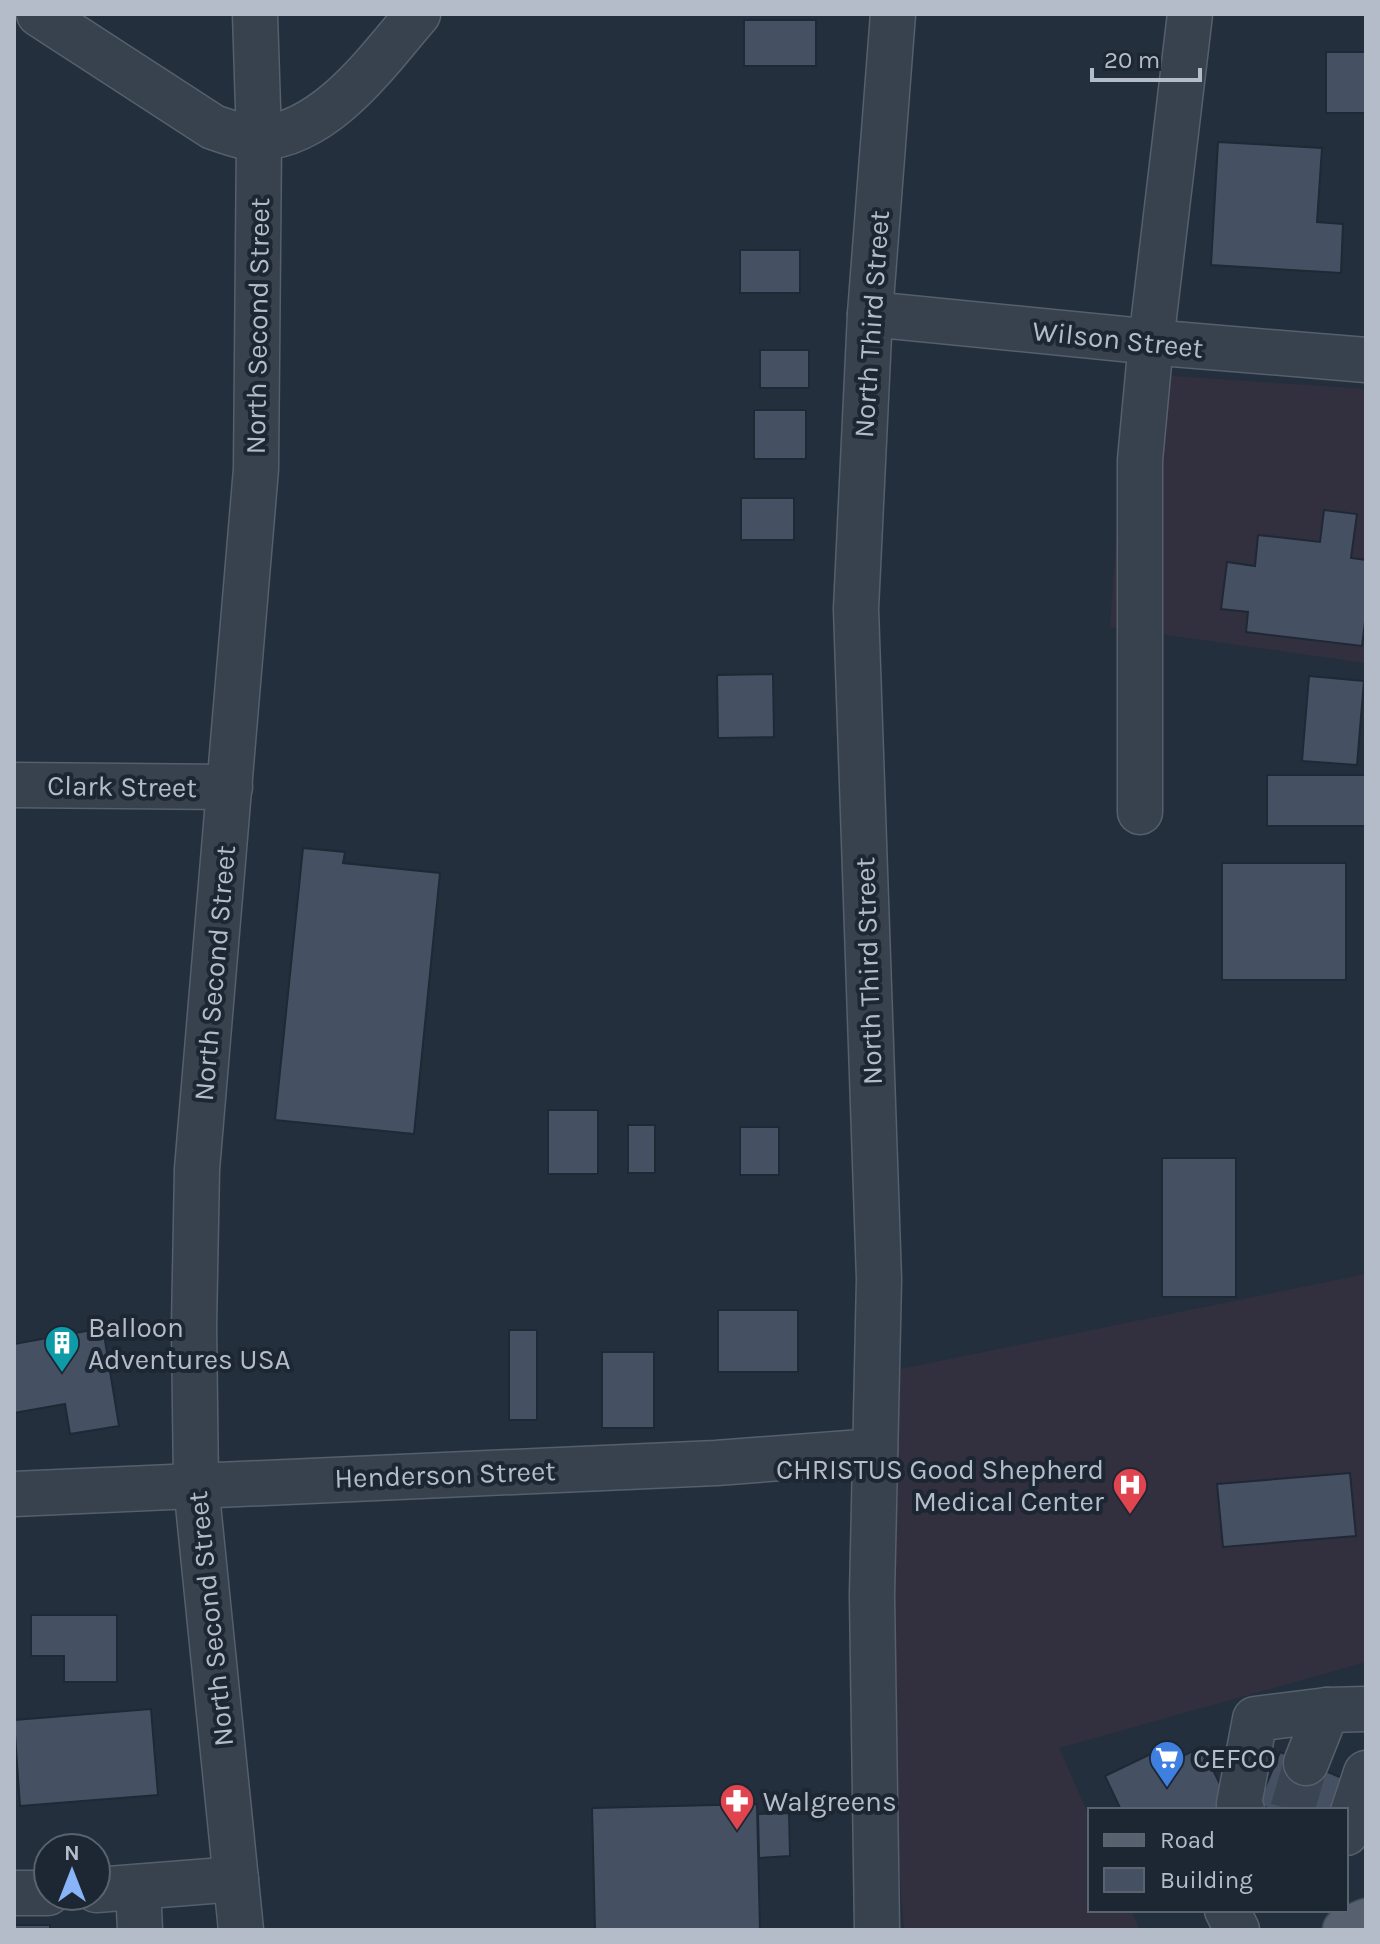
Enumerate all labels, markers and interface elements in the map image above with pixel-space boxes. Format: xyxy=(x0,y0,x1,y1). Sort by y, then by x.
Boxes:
scale bar xyxy=(1092,32,1200,82)
text: 20 m xyxy=(1104,46,1160,74)
street label: North Second Street xyxy=(239,197,276,455)
street label: North Third Street xyxy=(847,209,896,439)
street label: Wilson Street xyxy=(1031,314,1205,365)
street label: Clark Street xyxy=(47,769,197,804)
street label: North Second Street xyxy=(187,844,242,1102)
street label: North Third Street xyxy=(848,856,889,1086)
place label: Balloon Adventures USA xyxy=(88,1311,291,1376)
building icon: Balloon Adventures USA xyxy=(43,1324,81,1374)
place label: CHRISTUS Good Shepherd Medical Center xyxy=(776,1453,1105,1518)
street label: Henderson Street xyxy=(334,1454,556,1495)
hospital icon: CHRISTUS Good Shepherd Medical Center xyxy=(1111,1466,1149,1516)
street label: North Second Street xyxy=(181,1490,240,1748)
supermarket icon: CEFCO xyxy=(1148,1739,1186,1789)
place label: CEFCO xyxy=(1193,1742,1276,1775)
pharmacy icon: Walgreens xyxy=(718,1782,756,1832)
place label: Walgreens xyxy=(763,1785,897,1818)
legend xyxy=(1088,1808,1348,1912)
text: Road xyxy=(1160,1826,1215,1854)
north arrow xyxy=(32,1832,112,1912)
text: N xyxy=(64,1840,80,1866)
text: Building xyxy=(1160,1866,1253,1894)

